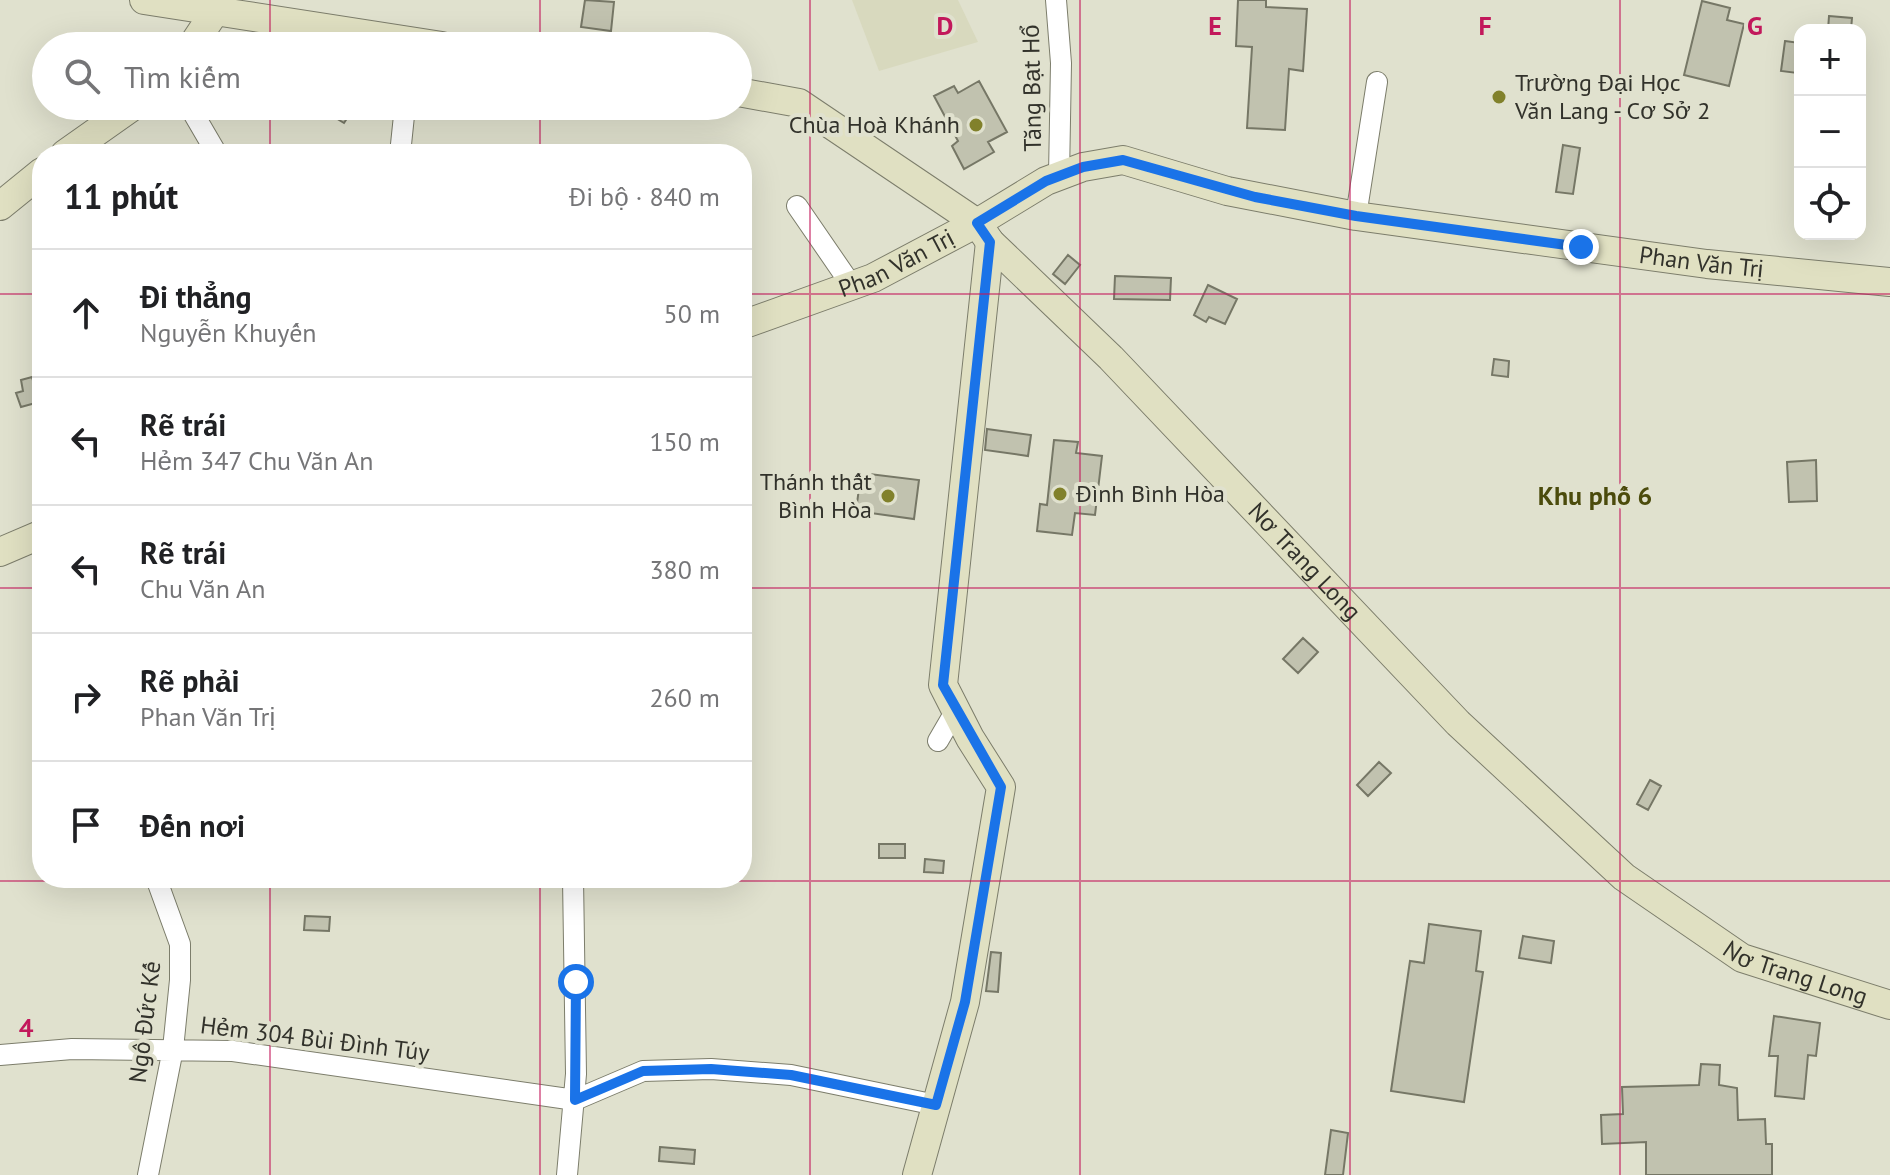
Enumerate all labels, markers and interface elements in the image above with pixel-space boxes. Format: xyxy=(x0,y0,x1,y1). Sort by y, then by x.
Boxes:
text: D xyxy=(937,9,953,42)
text: E xyxy=(1208,9,1222,42)
text: F xyxy=(1478,9,1492,42)
text: G xyxy=(1747,9,1763,42)
street label: Tăng Bạt Hổ xyxy=(1015,24,1048,152)
map controls xyxy=(1794,24,1866,240)
button: + xyxy=(1794,24,1866,96)
search box xyxy=(32,32,752,120)
icon: search xyxy=(60,54,104,98)
text: Tìm kiếm xyxy=(124,57,241,96)
place label: Trường Đại Học Văn Lang - Cơ Sở 2 xyxy=(1514,67,1710,126)
marker: Trường Đại Học Văn Lang - Cơ Sở 2 xyxy=(1490,88,1508,106)
button: − xyxy=(1794,96,1866,168)
place label: Chùa Hoà Khánh xyxy=(789,109,960,140)
marker: Chùa Hoà Khánh xyxy=(967,116,985,134)
button: locate xyxy=(1794,168,1866,240)
text: 11 phút xyxy=(64,174,178,218)
text: Đi bộ · 840 m xyxy=(569,180,720,213)
street label: Phan Văn Trị xyxy=(834,222,959,304)
route end xyxy=(1563,229,1599,265)
street label: Phan Văn Trị xyxy=(1637,239,1765,284)
text: Đi thẳng xyxy=(140,277,252,316)
icon: ahead xyxy=(64,291,108,335)
text: 50 m xyxy=(664,297,720,330)
text: Nguyễn Khuyến xyxy=(140,316,317,349)
text: Rẽ trái xyxy=(140,405,226,444)
icon: left xyxy=(64,419,108,463)
text: 150 m xyxy=(649,425,720,458)
text: Hẻm 347 Chu Văn An xyxy=(140,444,374,477)
place label: Thánh thất Bình Hòa xyxy=(760,466,872,525)
place label: Đình Bình Hòa xyxy=(1075,478,1225,509)
district label: Khu phố 6 xyxy=(1538,479,1652,512)
marker: Đình Bình Hòa xyxy=(1051,485,1069,503)
marker: Thánh thất Bình Hòa xyxy=(879,487,897,505)
street label: Nơ Trang Long xyxy=(1242,496,1368,626)
text: Rẽ trái xyxy=(140,533,226,572)
icon: left xyxy=(64,547,108,591)
text: 380 m xyxy=(649,553,720,586)
text: Chu Văn An xyxy=(140,572,265,605)
text: Rẽ phải xyxy=(140,661,240,700)
icon: right xyxy=(64,675,108,719)
text: 260 m xyxy=(649,681,720,714)
text: Phan Văn Trị xyxy=(140,700,275,733)
icon: arrive xyxy=(64,803,108,847)
text: Đến nơi xyxy=(140,806,245,845)
street label: Nơ Trang Long xyxy=(1717,934,1872,1012)
street label: Ngô Đức Kế xyxy=(122,959,167,1085)
route start xyxy=(558,964,594,1000)
street label: Hẻm 304 Bùi Đình Túy xyxy=(199,1009,431,1068)
text: 4 xyxy=(19,1011,34,1044)

